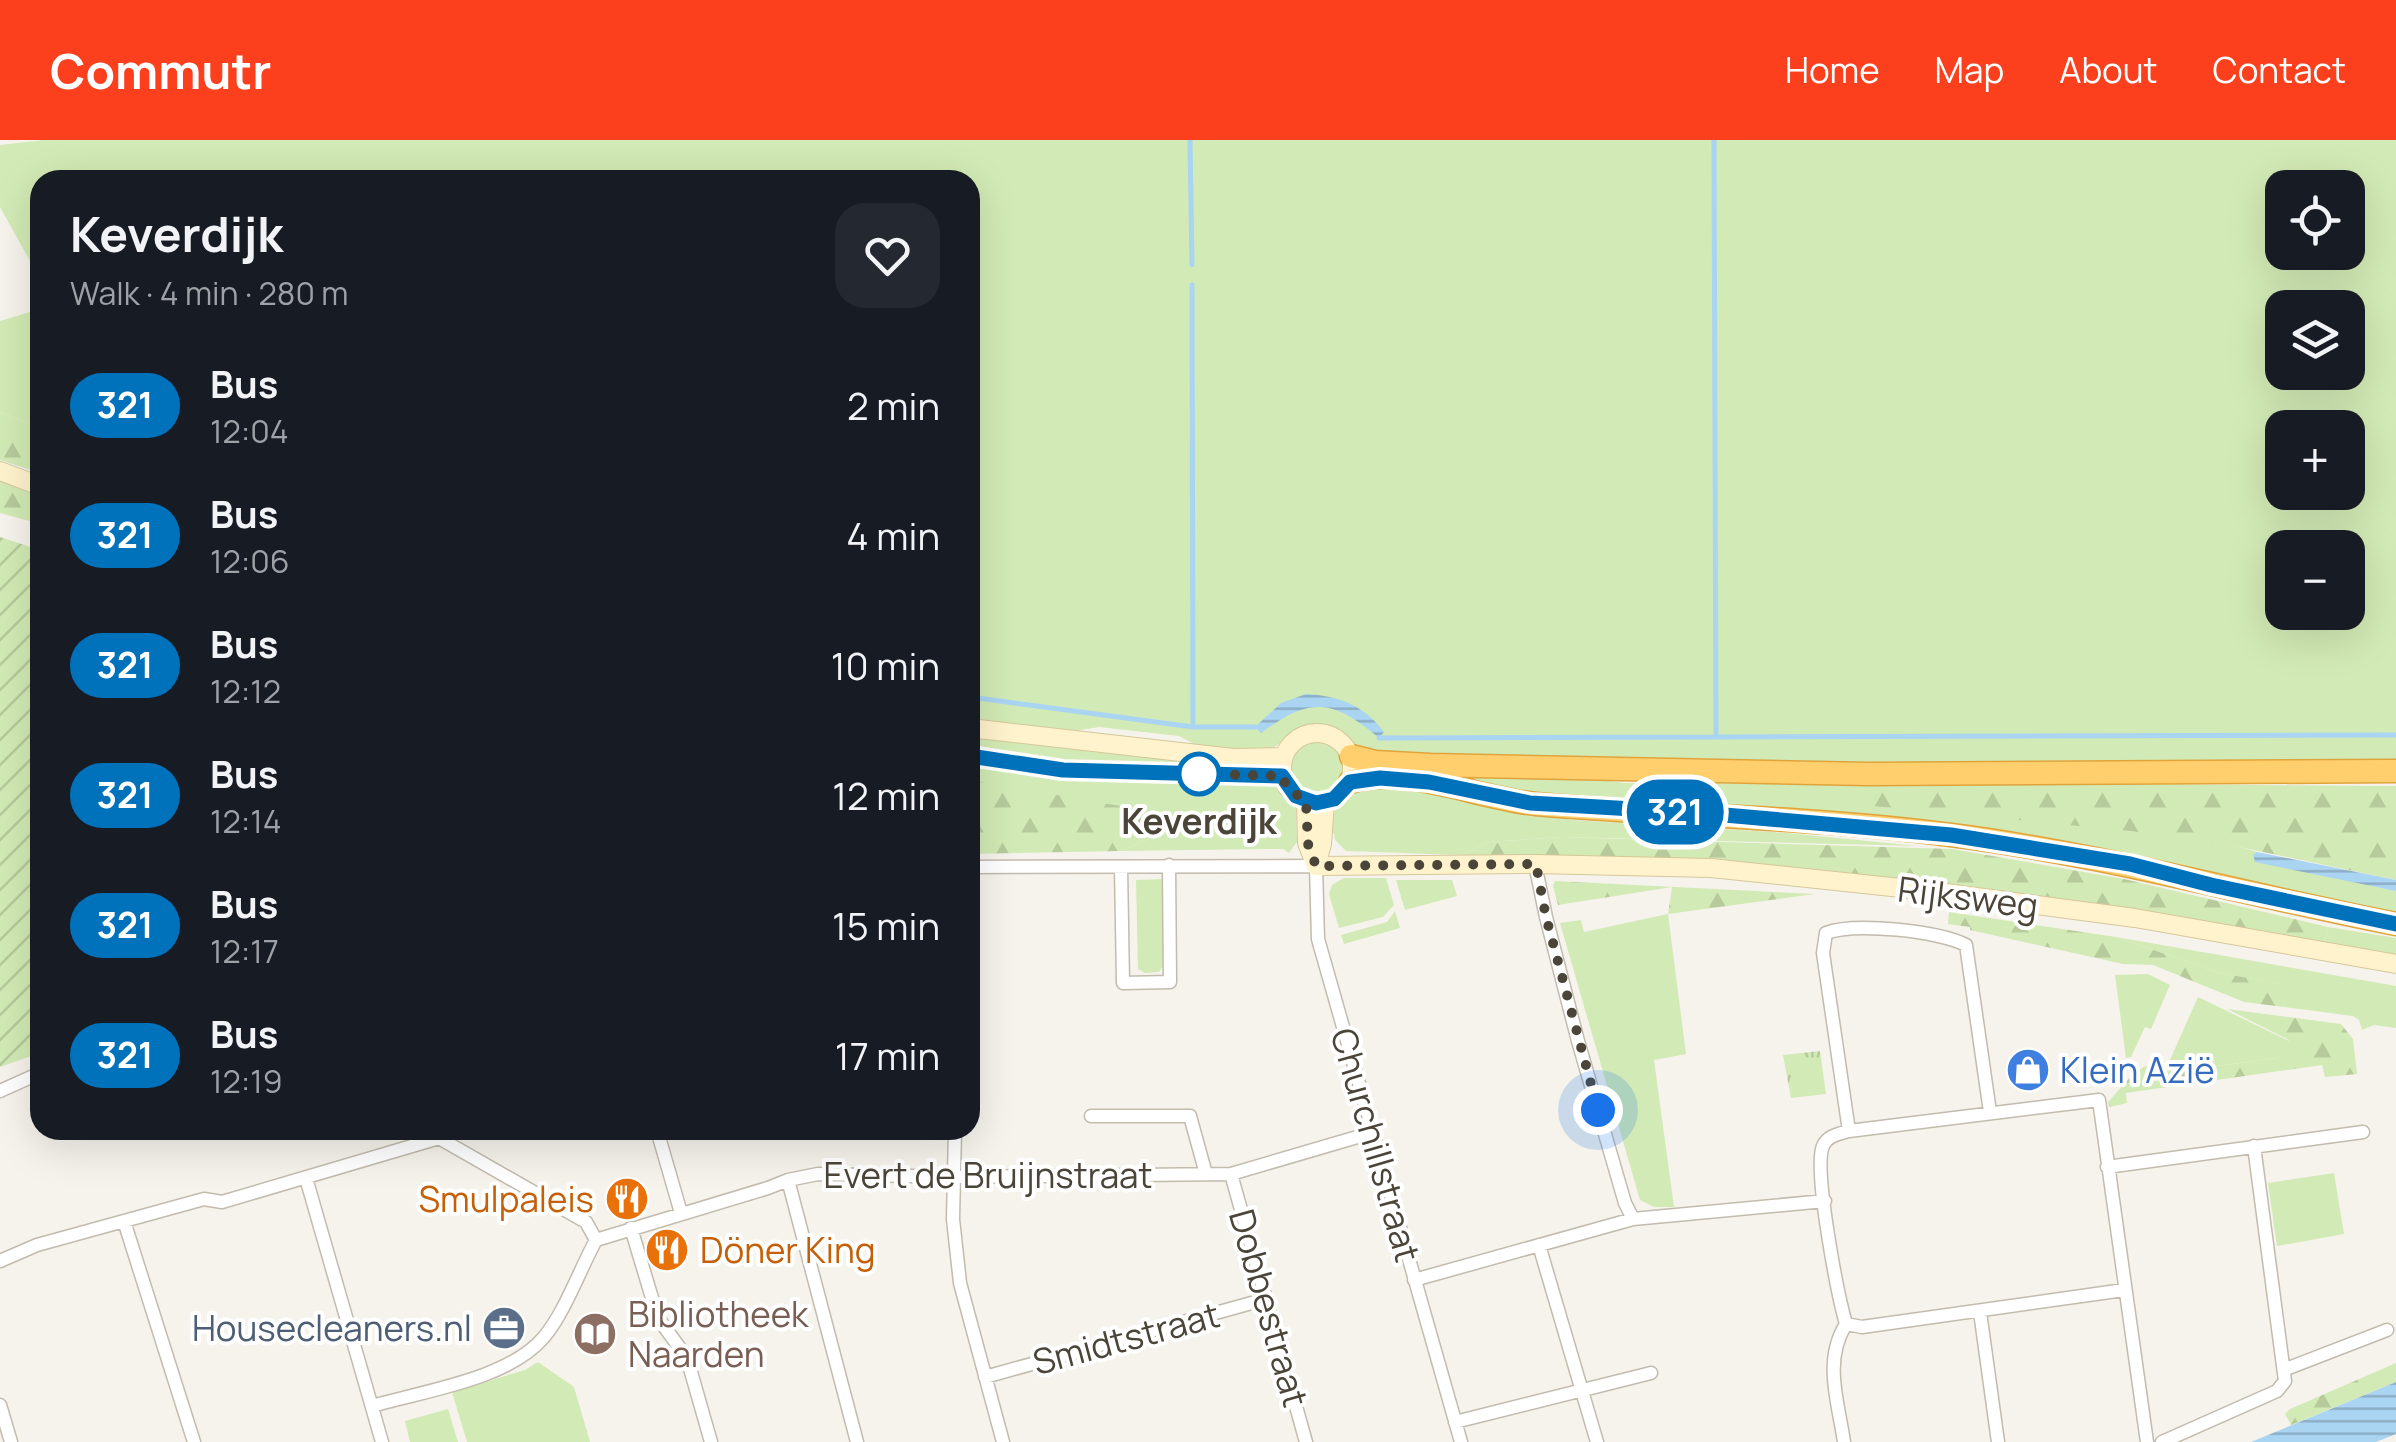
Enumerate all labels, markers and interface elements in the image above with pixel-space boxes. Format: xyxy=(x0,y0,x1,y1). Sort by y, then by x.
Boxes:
text: Commutr xyxy=(50,38,271,103)
text: Home xyxy=(1785,46,1880,94)
text: Map xyxy=(1935,46,2004,94)
text: About xyxy=(2059,46,2158,94)
text: Contact xyxy=(2213,46,2346,94)
map controls xyxy=(2265,170,2365,630)
button: locate xyxy=(2265,170,2365,270)
text: Keverdijk xyxy=(70,201,283,266)
button: heart xyxy=(835,203,940,308)
text: Walk · 4 min · 280 m xyxy=(70,271,348,315)
button: layers xyxy=(2265,290,2365,390)
text: Bus xyxy=(210,357,278,409)
text: 2 min xyxy=(847,379,940,431)
text: 321 xyxy=(97,381,153,429)
text: 12:04 xyxy=(210,409,289,453)
button: + xyxy=(2265,410,2365,510)
text: Bus xyxy=(210,487,278,539)
text: 4 min xyxy=(846,509,940,561)
text: 321 xyxy=(97,511,153,559)
button: − xyxy=(2265,530,2365,630)
text: 12:06 xyxy=(210,539,290,583)
text: Bus xyxy=(210,617,278,669)
text: 10 min xyxy=(831,639,940,691)
text: 321 xyxy=(97,641,153,689)
text: 12:12 xyxy=(210,669,281,713)
text: Bus xyxy=(210,747,278,799)
marker: Keverdijk xyxy=(1178,753,1220,795)
text: 12 min xyxy=(832,769,940,821)
text: 321 xyxy=(97,771,153,819)
line badge: 321 xyxy=(1618,780,1732,844)
text: 321 xyxy=(1647,788,1703,836)
place label: Keverdijk xyxy=(1121,797,1278,845)
text: 12:14 xyxy=(210,799,282,843)
street label: Rijksweg xyxy=(1895,865,2041,929)
text: Bus xyxy=(210,877,278,929)
text: 15 min xyxy=(832,899,940,951)
text: 321 xyxy=(97,901,153,949)
text: 12:17 xyxy=(210,929,279,973)
text: Bus xyxy=(210,1007,278,1059)
street label: Churchillstraat xyxy=(1320,1023,1432,1267)
text: 17 min xyxy=(835,1029,940,1081)
text: 321 xyxy=(97,1031,153,1079)
place label: Klein Azië xyxy=(2060,1046,2215,1094)
shop icon: Klein Azië xyxy=(2005,1047,2051,1093)
text: 12:19 xyxy=(210,1059,283,1103)
your location xyxy=(1573,1085,1623,1135)
street label: Evert de Bruijnstraat xyxy=(823,1151,1153,1199)
place label: Smulpaleis xyxy=(418,1175,594,1223)
restaurant icon: Smulpaleis xyxy=(604,1176,650,1222)
street label: Dobbestraat xyxy=(1218,1204,1320,1412)
place label: Döner King xyxy=(700,1226,875,1274)
restaurant icon: Döner King xyxy=(644,1227,690,1273)
place label: Bibliotheek Naarden xyxy=(628,1290,810,1378)
street label: Smidtstraat xyxy=(1027,1290,1225,1386)
place label: Housecleaners.nl xyxy=(192,1304,472,1352)
office icon: Housecleaners.nl xyxy=(481,1305,527,1351)
library icon: Bibliotheek Naarden xyxy=(572,1311,618,1357)

